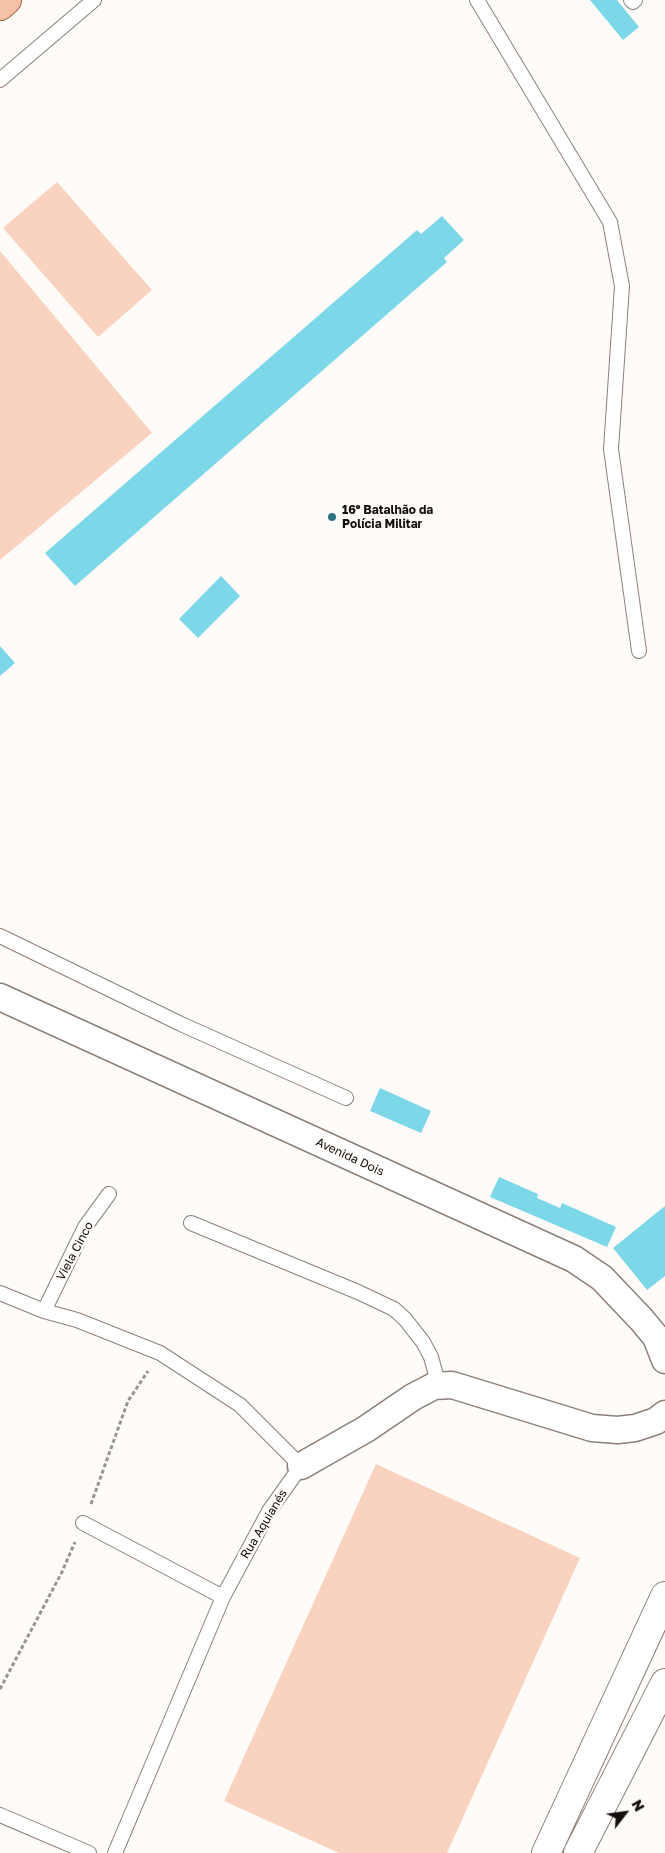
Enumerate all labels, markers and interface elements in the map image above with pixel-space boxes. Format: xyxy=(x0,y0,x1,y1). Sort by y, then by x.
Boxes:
place label: 16º Batalhão da Polícia Militar xyxy=(342,503,433,531)
marker: 16º Batalhão da Polícia Militar xyxy=(326,511,338,523)
street label: Avenida Dois xyxy=(314,1135,386,1179)
street label: Viela Cinco xyxy=(54,1219,96,1283)
street label: Rua Aquianés xyxy=(238,1487,290,1561)
north arrow xyxy=(600,1788,650,1838)
text: N xyxy=(628,1796,648,1814)

